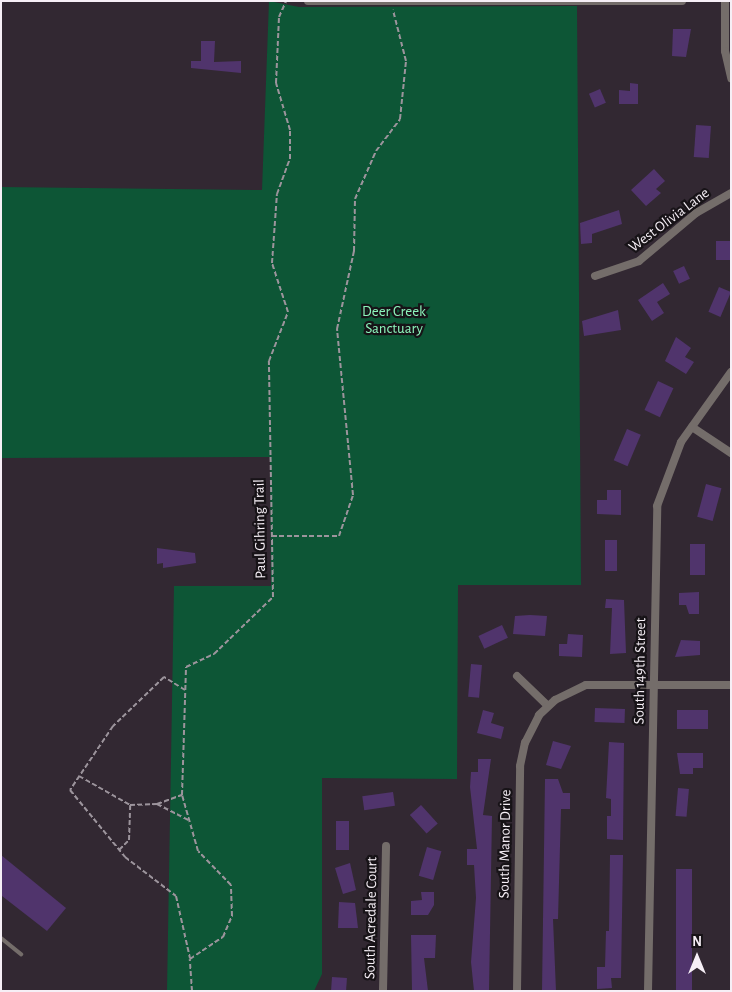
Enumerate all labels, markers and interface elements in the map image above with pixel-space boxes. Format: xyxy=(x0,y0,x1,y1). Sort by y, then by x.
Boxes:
street label: West Olivia Lane xyxy=(625,184,713,256)
park label: Deer Creek Sanctuary xyxy=(362,302,426,337)
street label: Paul Gihring Trail xyxy=(250,479,270,579)
street label: South 149th Street xyxy=(630,618,650,724)
street label: South Manor Drive xyxy=(495,789,515,899)
street label: South Acredale Court xyxy=(361,857,381,979)
north arrow xyxy=(672,932,722,982)
text: N xyxy=(692,935,702,949)

